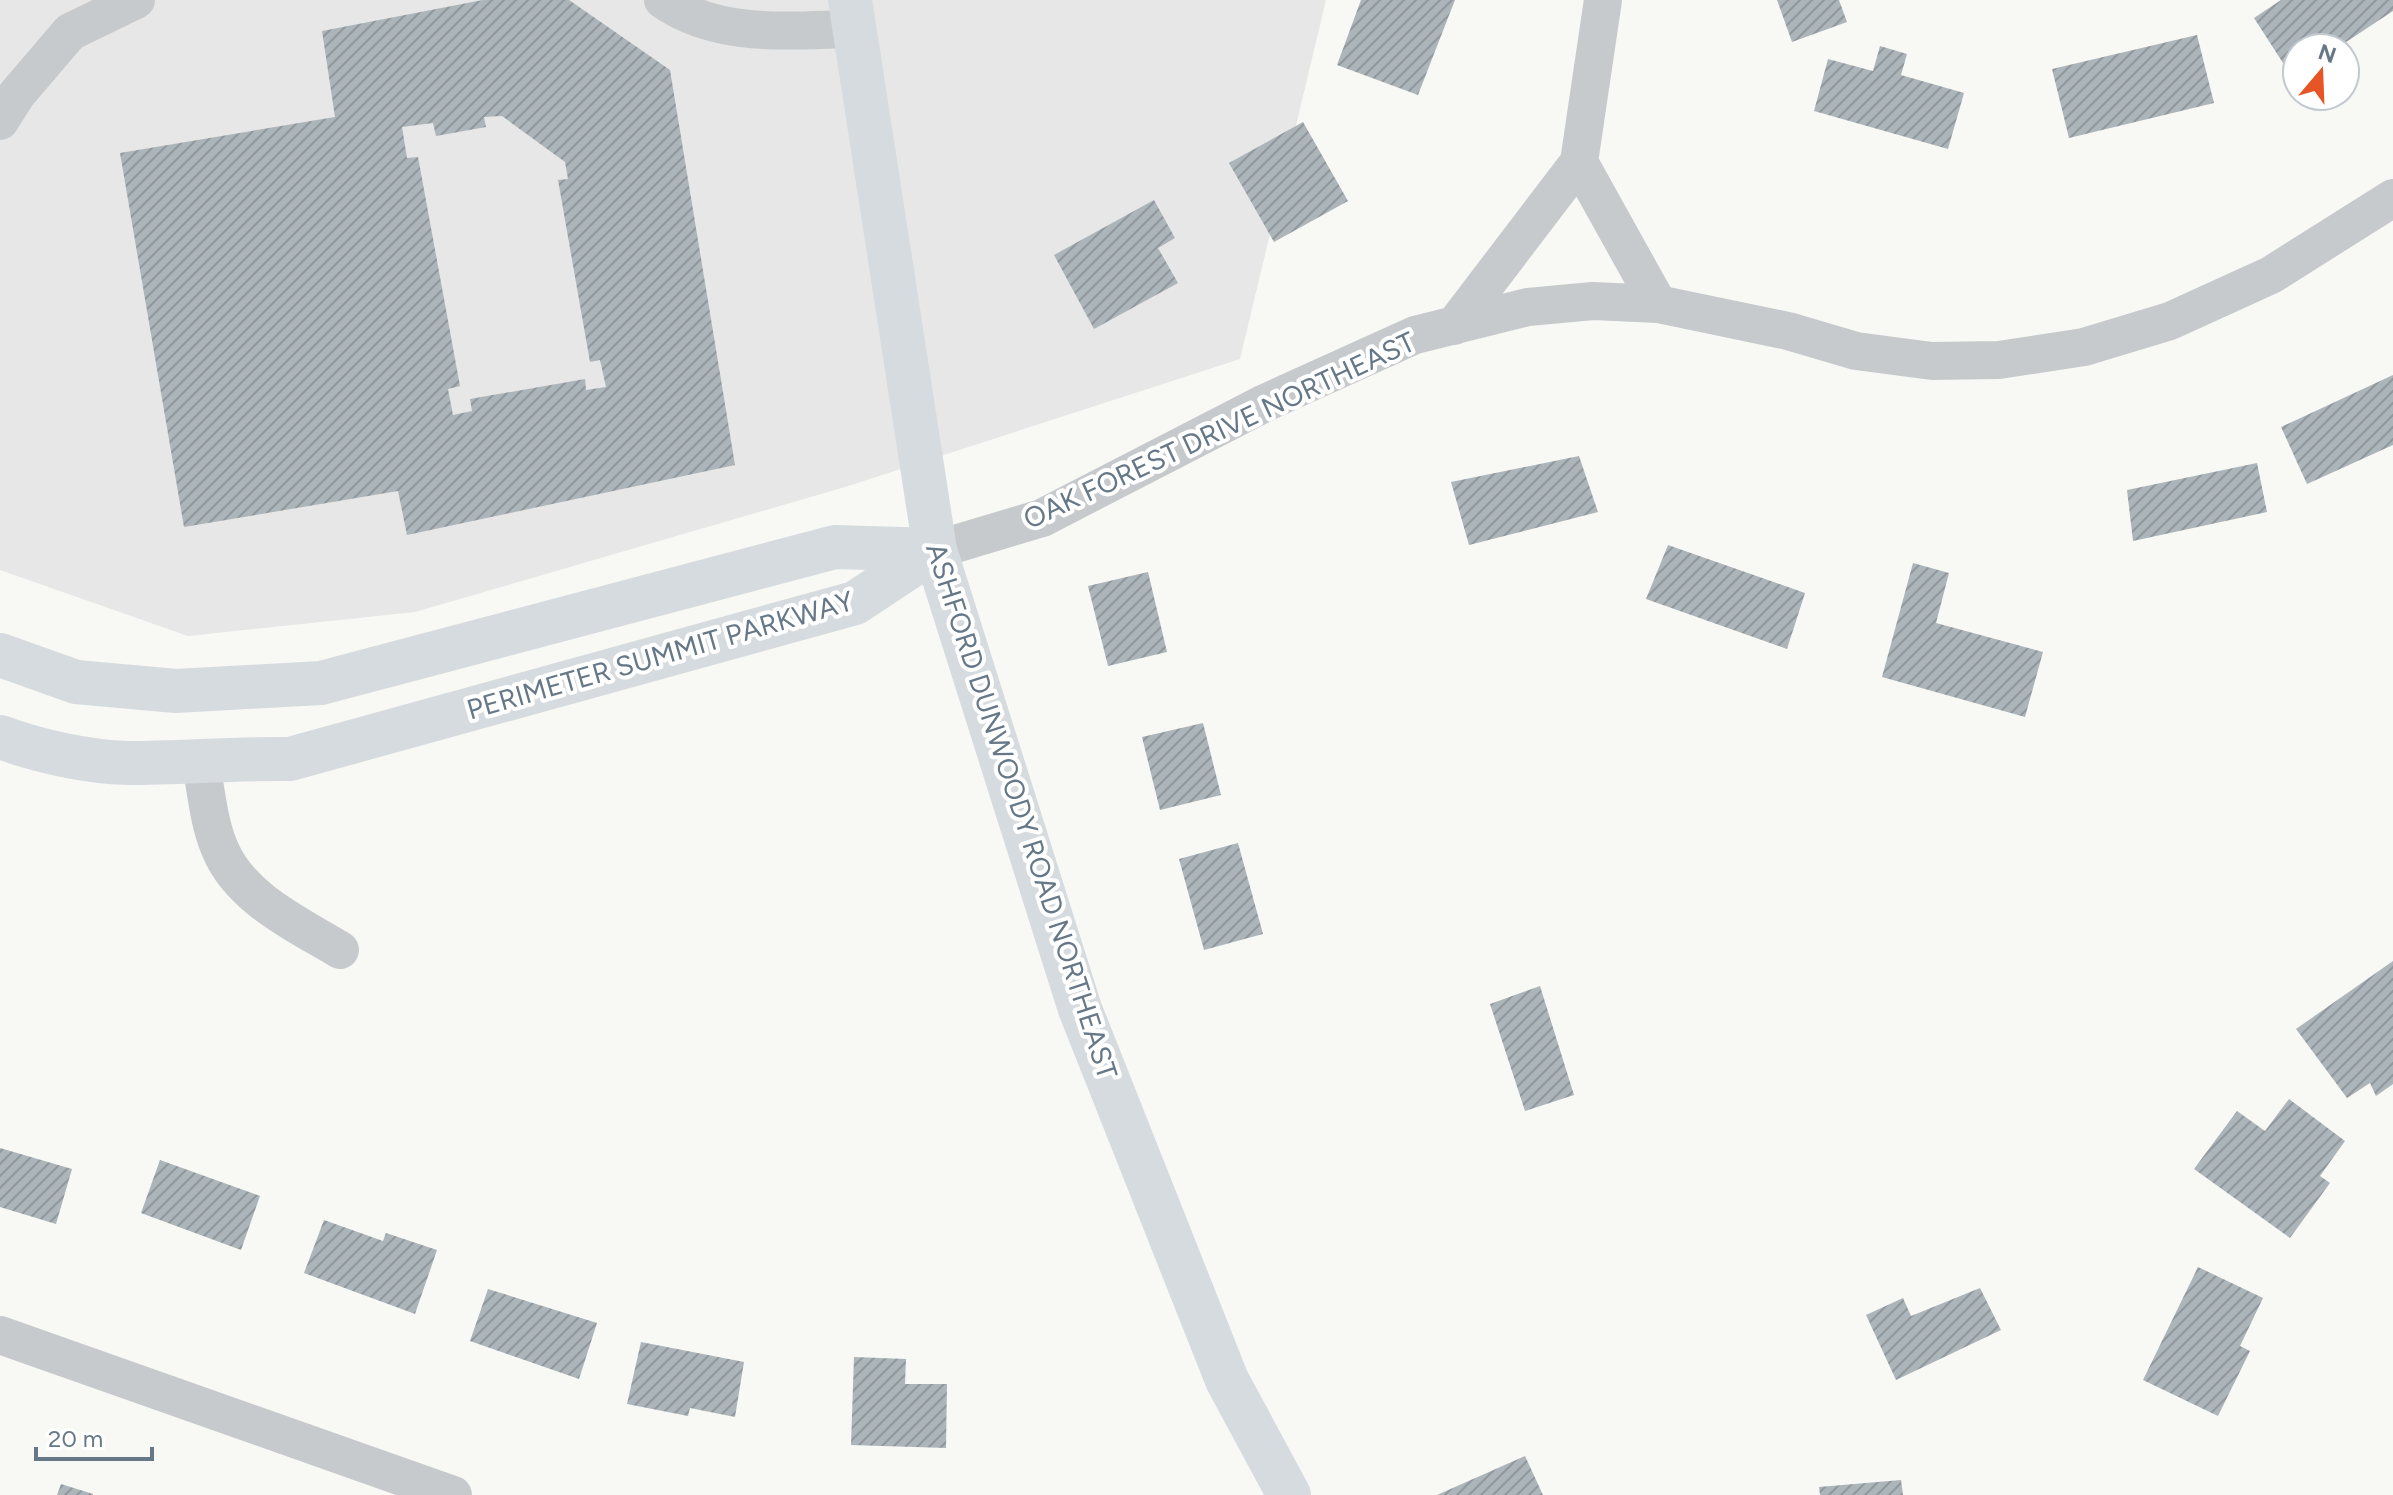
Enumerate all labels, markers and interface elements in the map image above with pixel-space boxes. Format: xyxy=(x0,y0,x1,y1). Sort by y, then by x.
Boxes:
north arrow xyxy=(2281,32,2361,112)
text: N xyxy=(2315,38,2340,69)
street label: OAK FOREST DRIVE NORTHEAST xyxy=(1018,324,1421,536)
street label: ASHFORD DUNWOODY ROAD NORTHEAST xyxy=(919,539,1125,1084)
street label: PERIMETER SUMMIT PARKWAY xyxy=(463,583,857,727)
scale bar xyxy=(36,1411,152,1461)
text: 20 m xyxy=(48,1424,103,1453)

